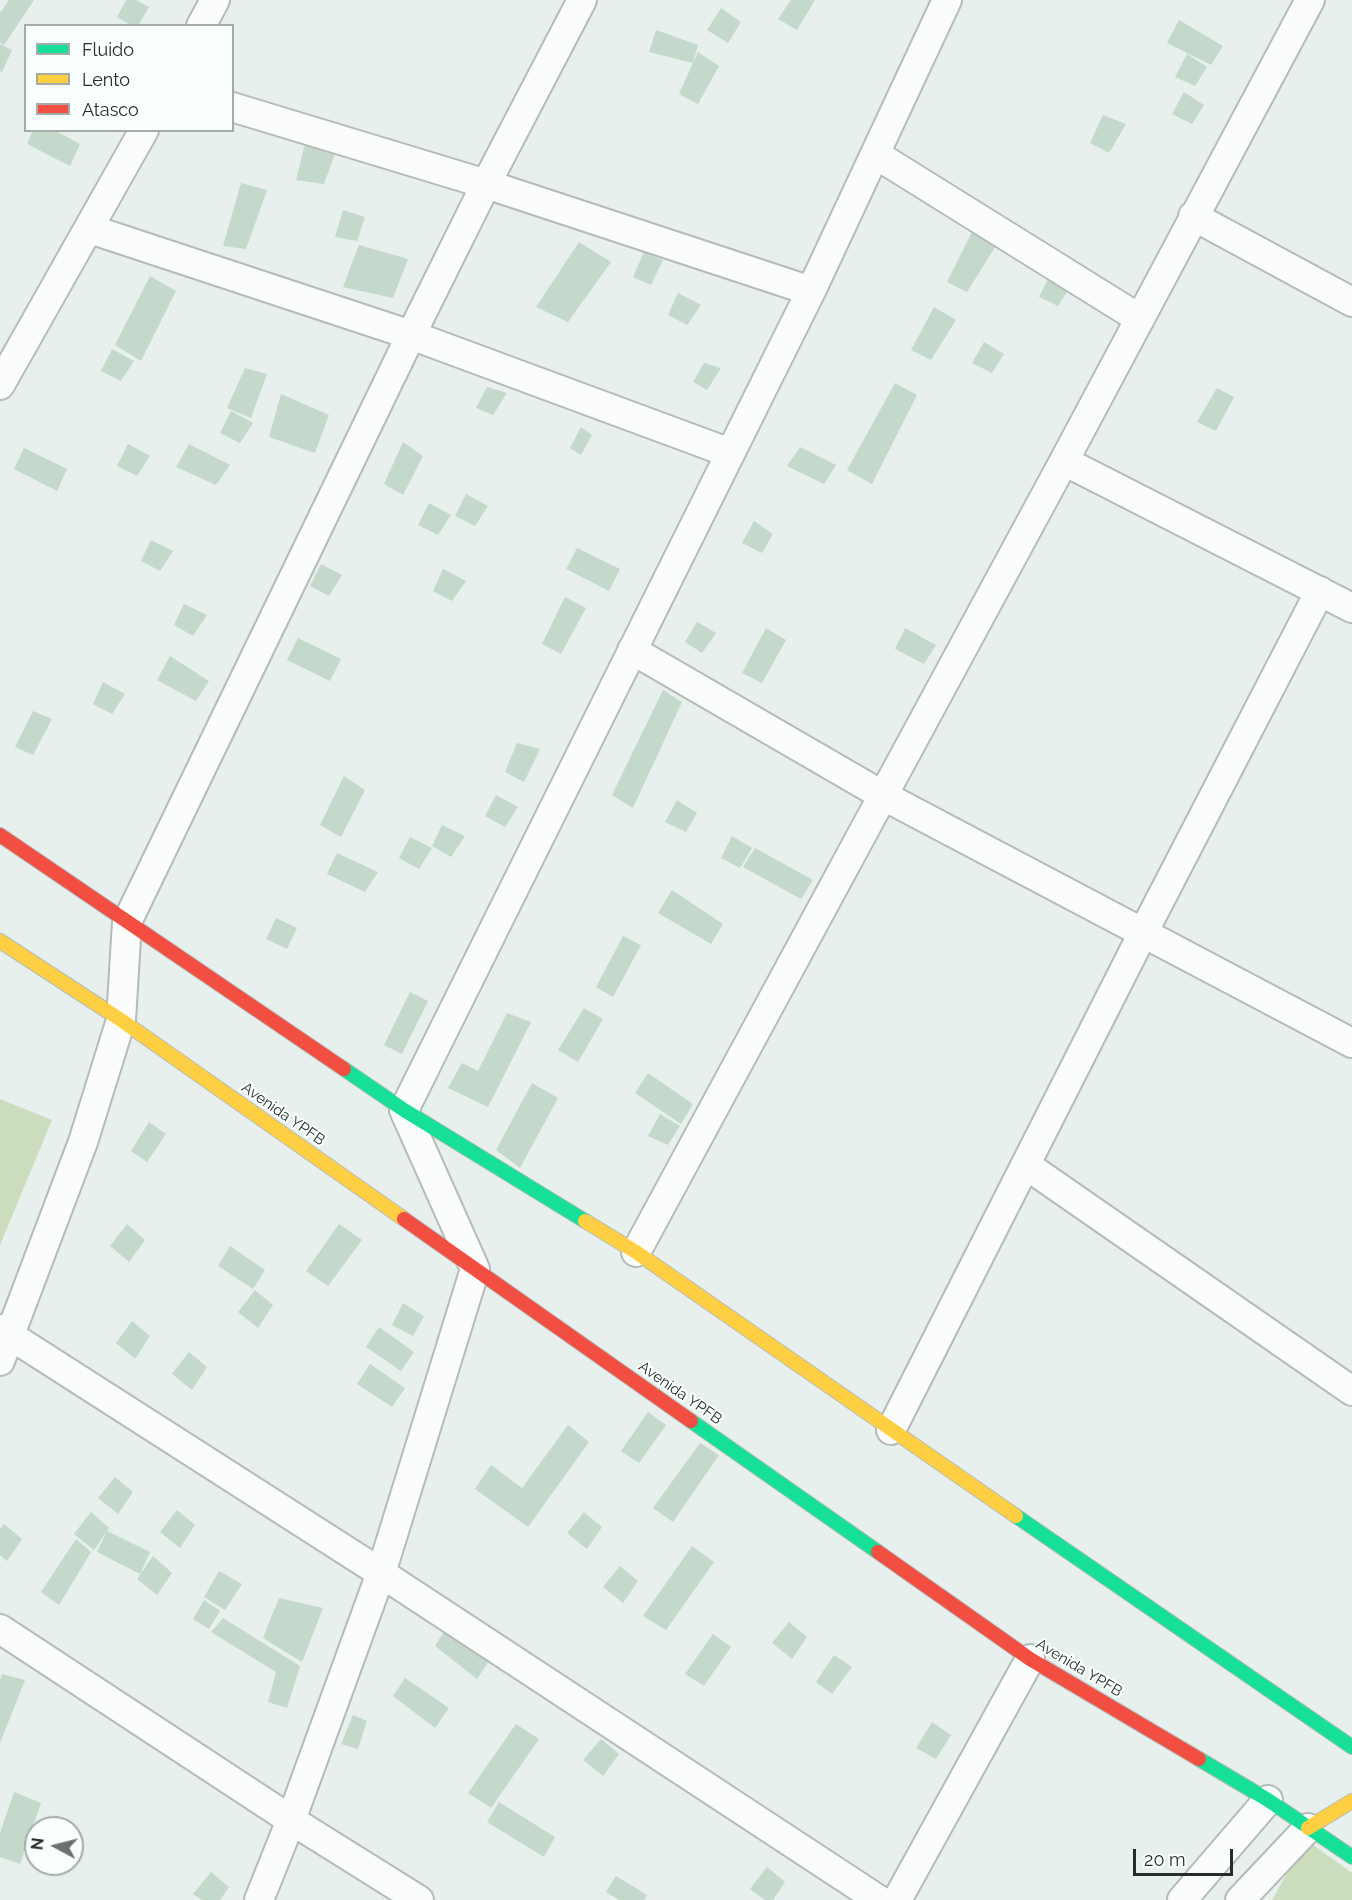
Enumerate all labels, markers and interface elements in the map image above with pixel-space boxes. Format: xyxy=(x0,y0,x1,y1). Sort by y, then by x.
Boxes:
legend xyxy=(24,24,234,132)
text: Fluido xyxy=(82,39,134,60)
text: Lento xyxy=(82,69,130,90)
text: Atasco xyxy=(82,99,139,120)
street label: Avenida YPFB xyxy=(238,1079,328,1149)
street label: Avenida YPFB xyxy=(635,1358,725,1428)
street label: Avenida YPFB xyxy=(1033,1635,1125,1701)
north arrow xyxy=(24,1816,84,1876)
text: N xyxy=(27,1837,48,1851)
scale bar xyxy=(1136,1837,1236,1875)
text: 20 m xyxy=(1144,1849,1186,1870)

